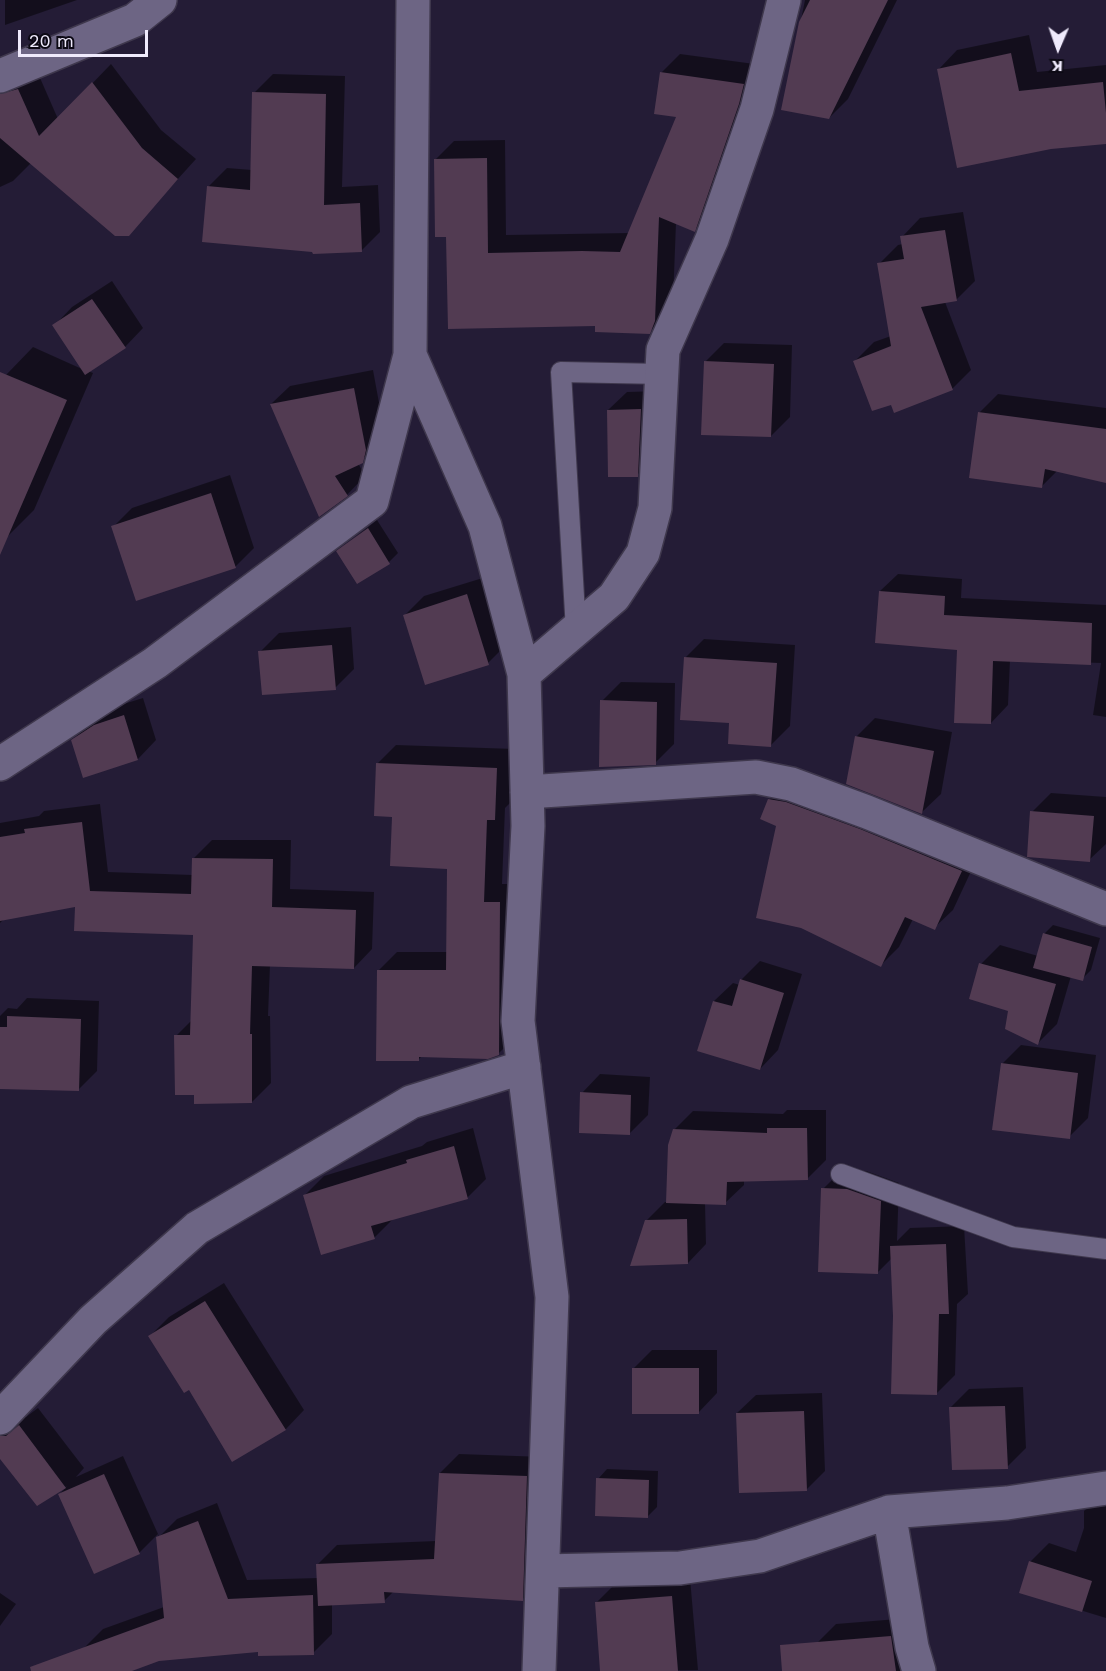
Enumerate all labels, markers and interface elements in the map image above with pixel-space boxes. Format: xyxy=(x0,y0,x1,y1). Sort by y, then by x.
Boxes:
scale bar xyxy=(21,18,152,56)
north arrow xyxy=(1028,18,1088,78)
text: 20 m xyxy=(29,30,74,51)
text: K xyxy=(1051,57,1063,76)

